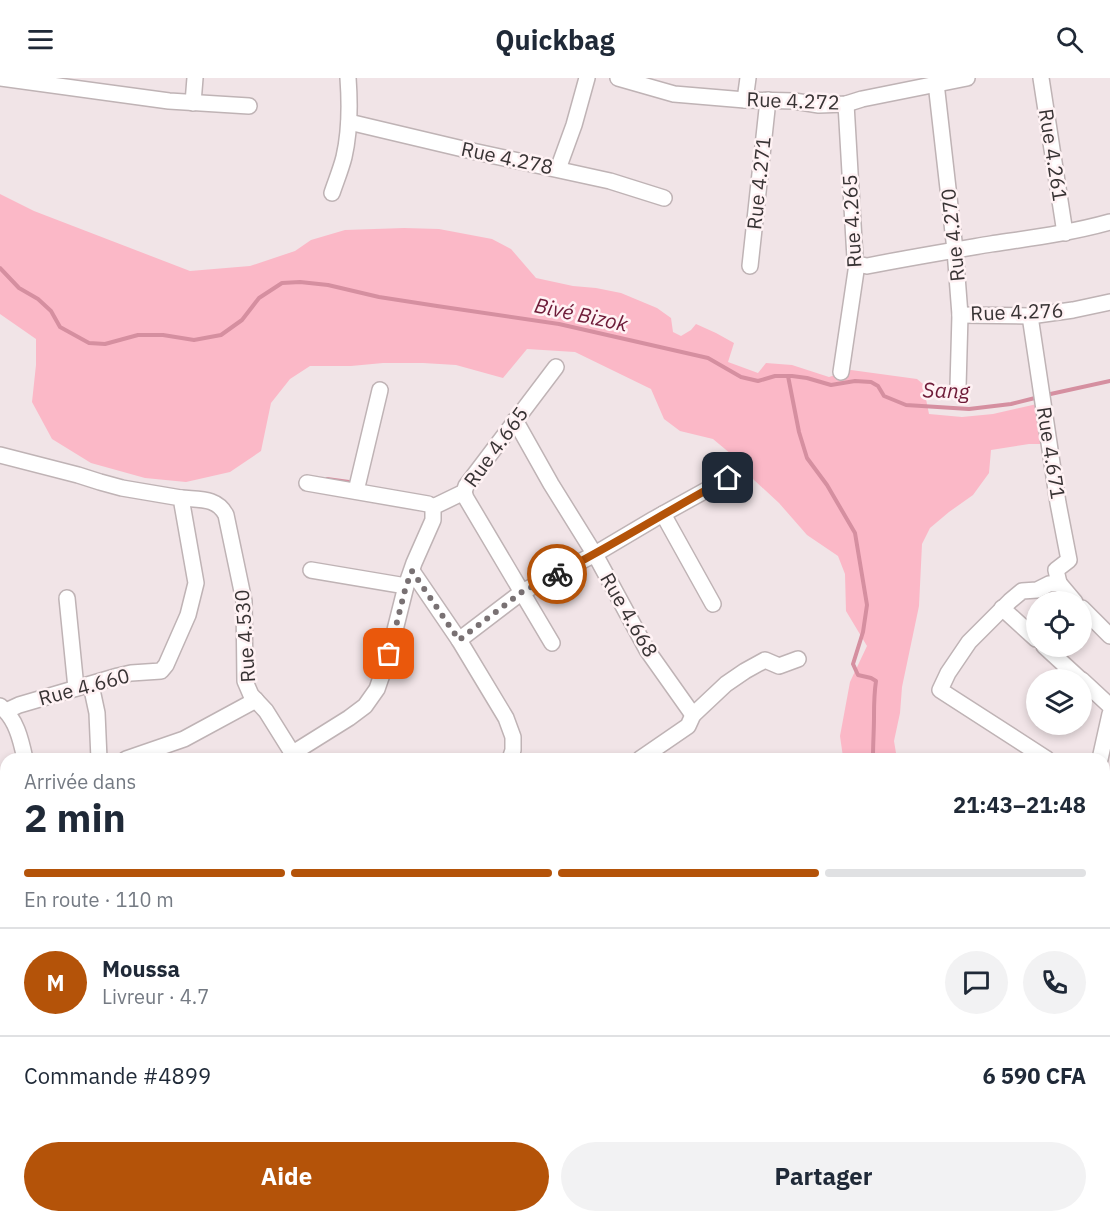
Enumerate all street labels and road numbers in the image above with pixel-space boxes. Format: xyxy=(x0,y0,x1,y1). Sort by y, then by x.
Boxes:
street label: Rue 4.272 xyxy=(746,85,840,116)
street label: Rue 4.261 xyxy=(1033,107,1074,203)
street label: Rue 4.278 xyxy=(459,135,556,180)
street label: Rue 4.271 xyxy=(740,135,777,231)
street label: Rue 4.265 xyxy=(836,174,867,268)
street label: Rue 4.270 xyxy=(934,187,971,283)
street label: Rue 4.276 xyxy=(970,296,1064,327)
street label: Rue 4.665 xyxy=(457,401,534,492)
street label: Rue 4.671 xyxy=(1031,405,1072,501)
street label: Rue 4.668 xyxy=(594,568,664,662)
street label: Rue 4.530 xyxy=(228,589,261,684)
street label: Rue 4.660 xyxy=(35,661,132,712)

